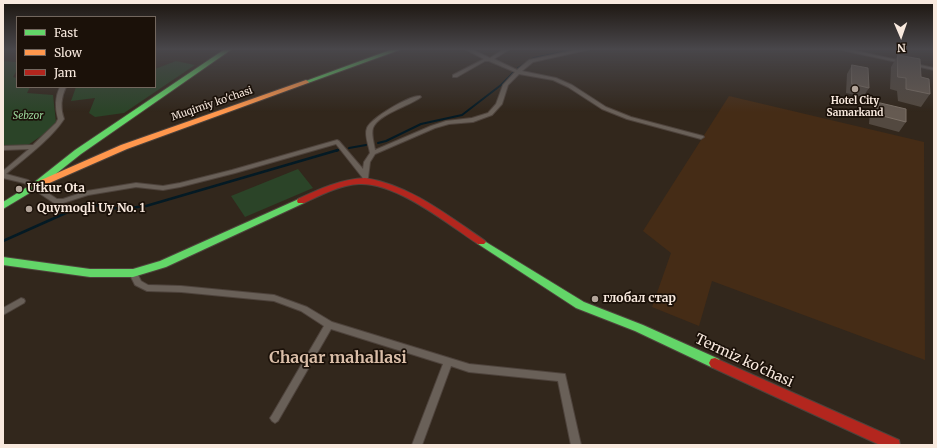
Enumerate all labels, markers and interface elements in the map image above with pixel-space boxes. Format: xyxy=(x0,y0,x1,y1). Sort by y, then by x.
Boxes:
legend xyxy=(16,16,156,88)
north arrow xyxy=(881,16,921,56)
text: Fast xyxy=(54,25,78,40)
text: N xyxy=(897,41,906,55)
text: Slow xyxy=(54,45,82,60)
text: Jam xyxy=(54,65,76,80)
marker: Hotel City Samarkand xyxy=(850,84,860,94)
street label: Muqimiy ko'chasi xyxy=(170,85,254,123)
place label: Hotel City Samarkand xyxy=(827,95,883,118)
park label: Sebzor xyxy=(13,110,43,122)
place label: Utkur Ota xyxy=(27,182,85,196)
marker: Utkur Ota xyxy=(14,184,24,194)
place label: Quymoqli Uy No. 1 xyxy=(37,202,145,216)
marker: Quymoqli Uy No. 1 xyxy=(24,204,34,214)
place label: глобал стар xyxy=(603,292,676,306)
marker: глобал стар xyxy=(590,294,600,304)
street label: Termiz ko'chasi xyxy=(692,331,796,391)
district label: Chaqar mahallasi xyxy=(269,348,407,368)

